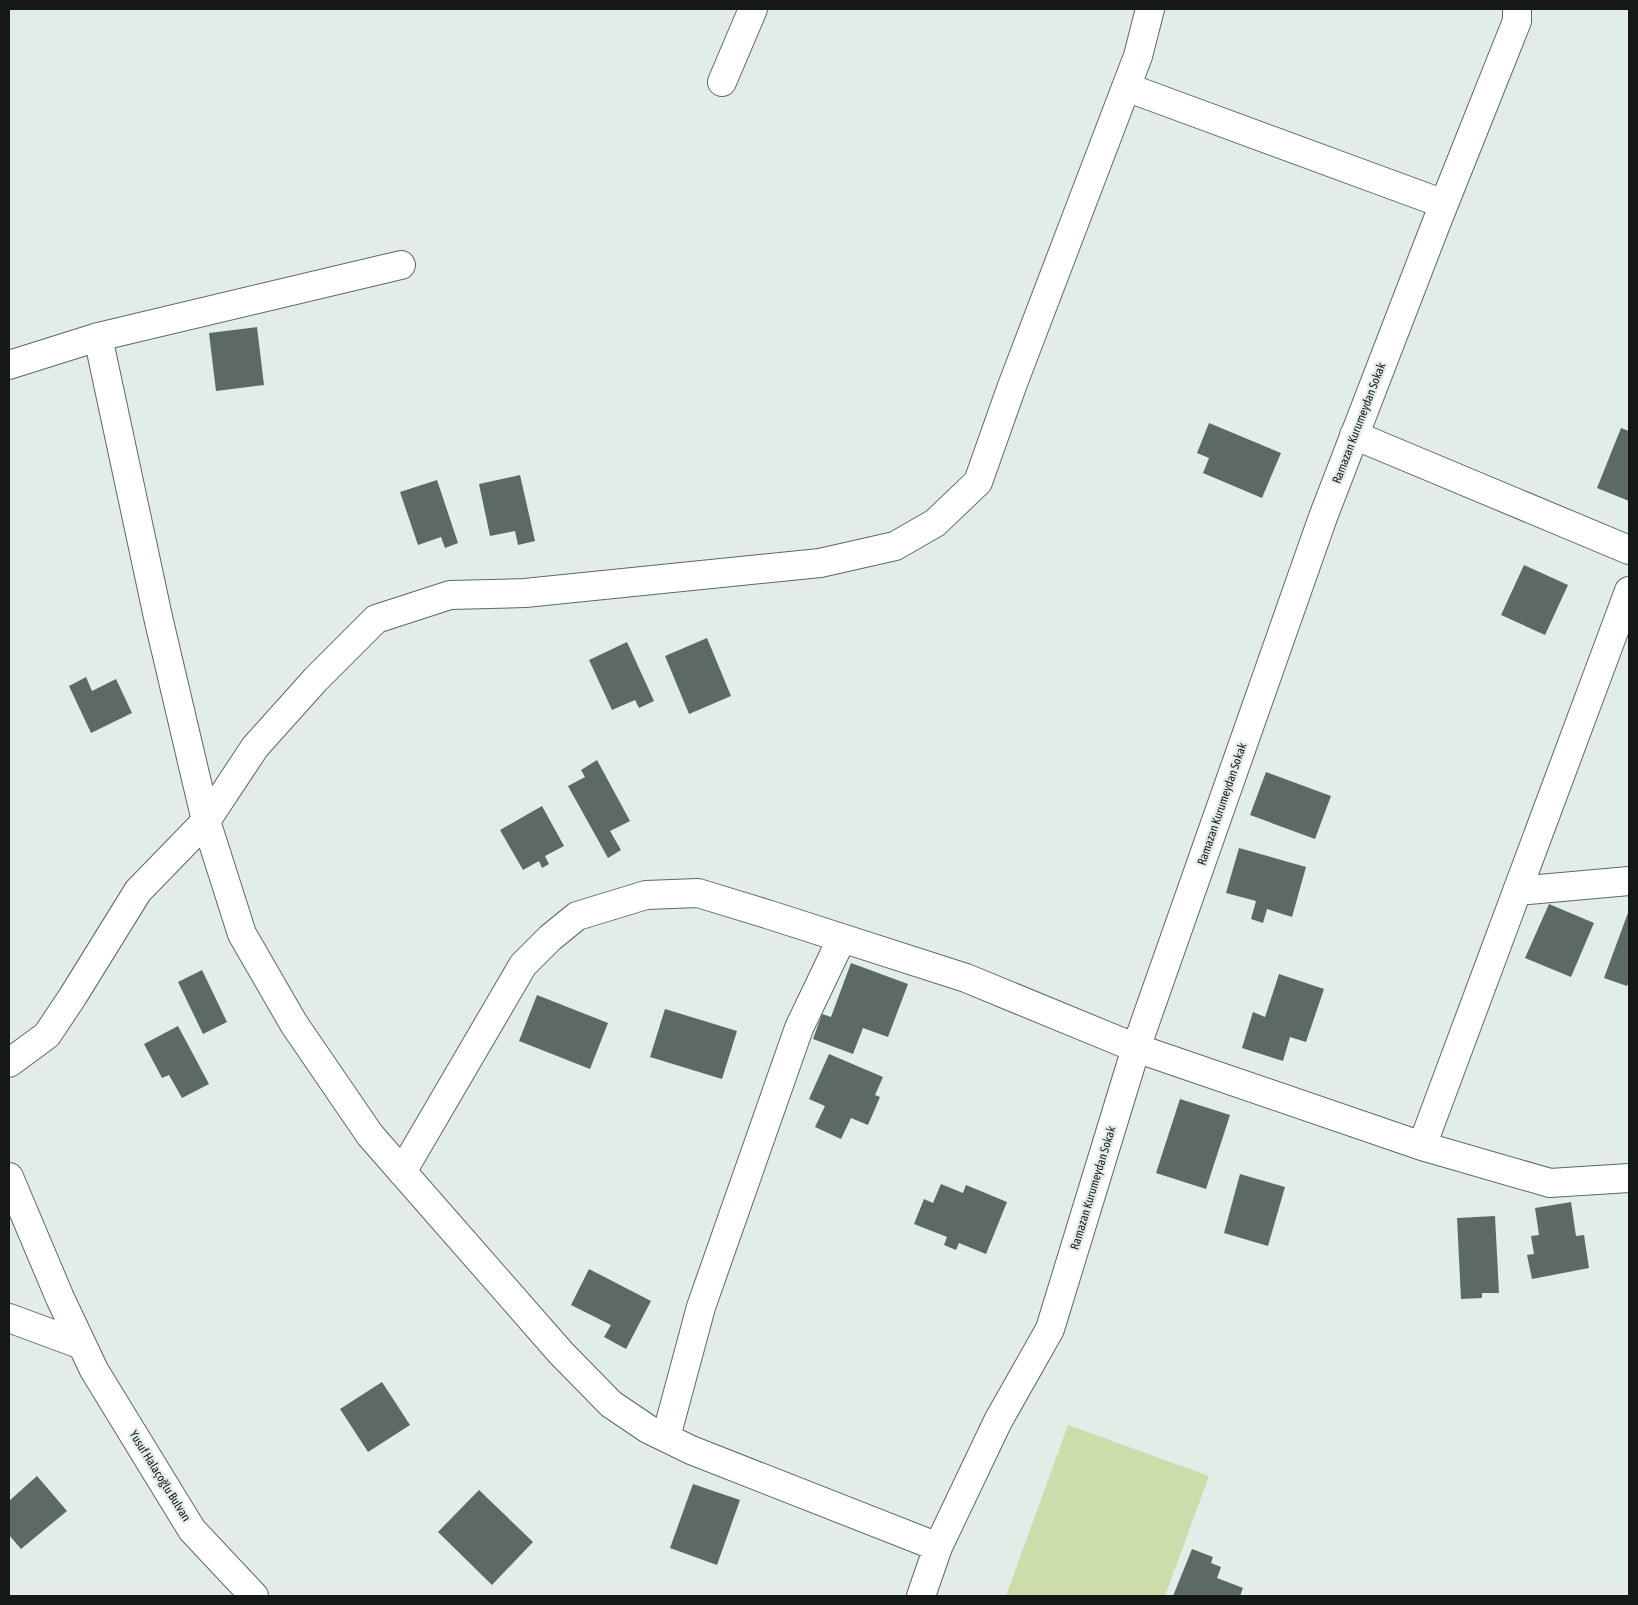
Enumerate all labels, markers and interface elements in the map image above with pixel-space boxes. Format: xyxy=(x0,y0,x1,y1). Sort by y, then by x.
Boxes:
street label: Ramazan Kurumeydan Sokak xyxy=(1329,360,1389,485)
street label: Ramazan Kurumeydan Sokak xyxy=(1194,740,1250,867)
street label: Ramazan Kurumeydan Sokak xyxy=(1068,1124,1119,1251)
street label: Yusuf Halaçoğlu Bulvarı xyxy=(126,1428,194,1524)

